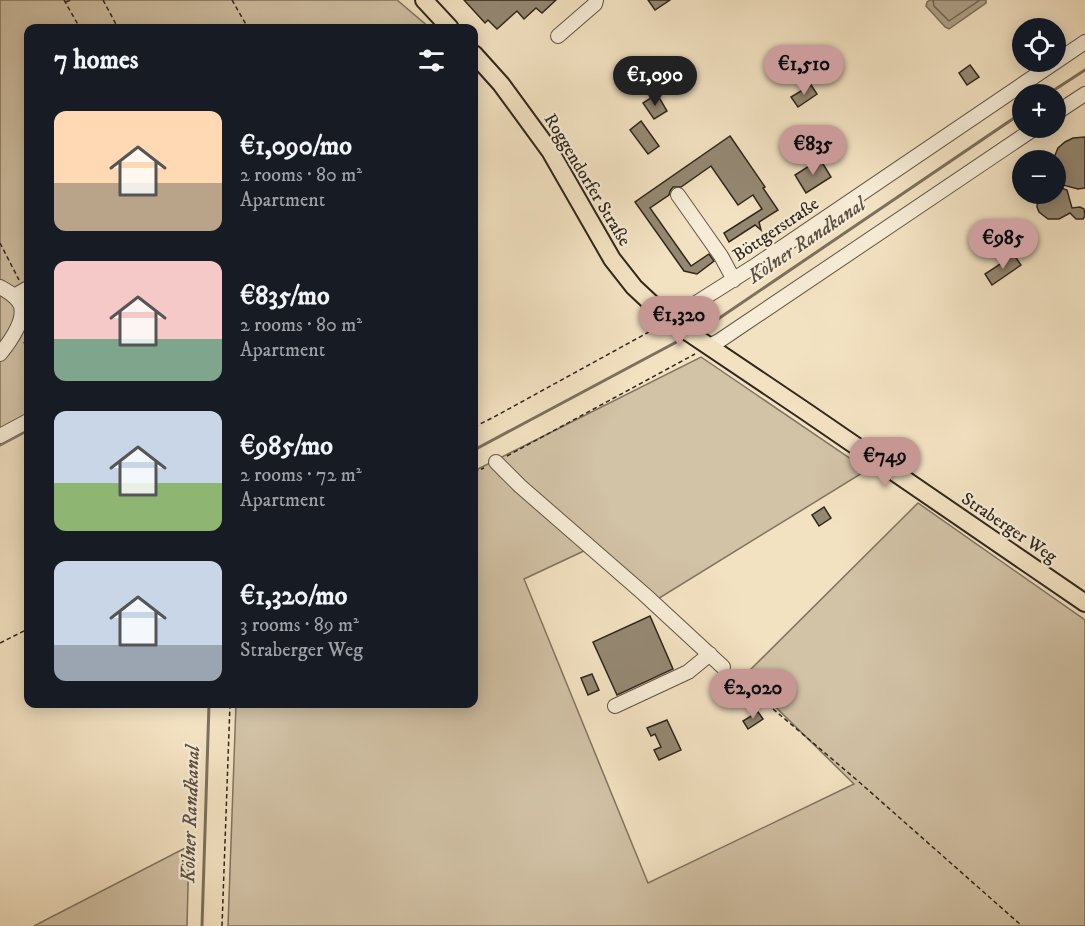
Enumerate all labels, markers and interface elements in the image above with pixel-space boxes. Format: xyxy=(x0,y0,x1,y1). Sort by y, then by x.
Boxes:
map controls xyxy=(1012,18,1066,204)
button: locate xyxy=(1012,18,1066,72)
text: 7 homes xyxy=(54,44,138,77)
icon: filters xyxy=(415,44,448,77)
pin: €1,510 xyxy=(755,45,853,96)
text: €1,510 xyxy=(778,52,830,77)
pin: €1,090 xyxy=(606,56,704,107)
text: €1,090 xyxy=(627,63,683,88)
button: + xyxy=(1012,84,1066,138)
street label: Roggendorfer Straße xyxy=(539,110,635,250)
pin: €835 xyxy=(777,125,849,176)
text: €1,090/mo xyxy=(240,130,352,163)
text: €835 xyxy=(793,132,833,157)
icon: home xyxy=(102,135,174,207)
button: − xyxy=(1012,150,1066,204)
text: 2 rooms · 80 m² xyxy=(240,163,362,188)
text: Apartment xyxy=(240,188,325,213)
water label: Kölner Randkanal xyxy=(742,191,872,290)
street label: Böttgerstraße xyxy=(729,193,823,267)
pin: €985 xyxy=(967,219,1039,270)
text: €985 xyxy=(982,226,1024,251)
text: €835/mo xyxy=(240,280,330,313)
icon: home xyxy=(102,285,174,357)
pin: €1,320 xyxy=(630,296,728,347)
text: €1,320 xyxy=(653,303,705,328)
text: 2 rooms · 80 m² xyxy=(240,313,362,338)
text: Apartment xyxy=(240,338,325,363)
text: €985/mo xyxy=(240,430,333,463)
icon: home xyxy=(102,435,174,507)
pin: €749 xyxy=(849,437,921,488)
text: €749 xyxy=(863,444,907,469)
text: 2 rooms · 72 m² xyxy=(240,463,362,488)
text: Apartment xyxy=(240,488,325,513)
street label: Straberger Weg xyxy=(957,488,1061,568)
text: €1,320/mo xyxy=(240,580,347,613)
icon: home xyxy=(102,585,174,657)
text: 3 rooms · 89 m² xyxy=(240,613,359,638)
text: Straberger Weg xyxy=(240,638,363,663)
pin: €2,020 xyxy=(704,669,802,720)
text: €2,020 xyxy=(724,676,782,701)
water label: Kölner Randkanal xyxy=(176,743,206,884)

